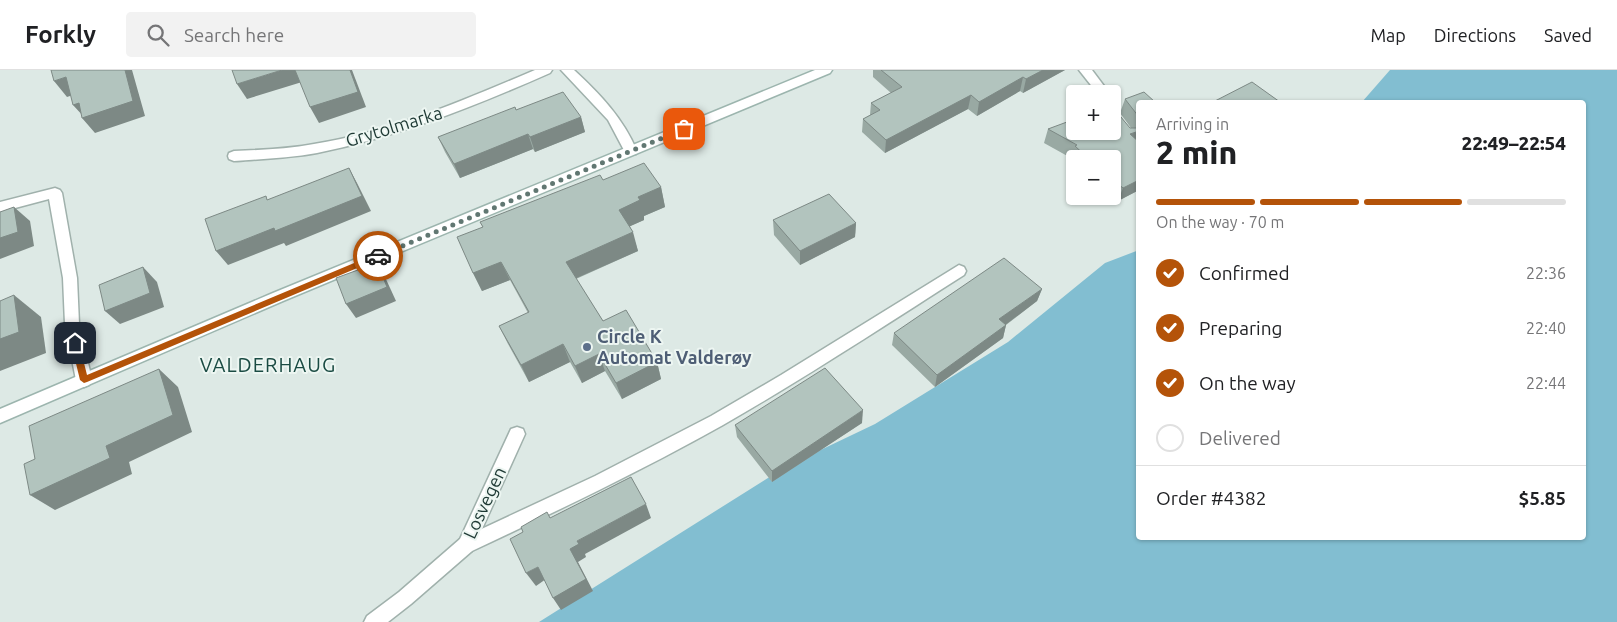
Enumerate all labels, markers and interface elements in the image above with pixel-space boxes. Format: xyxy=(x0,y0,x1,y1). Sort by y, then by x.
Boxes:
search box xyxy=(126,12,476,57)
text: Forkly xyxy=(25,21,96,48)
icon: search xyxy=(144,21,172,49)
text: Search here xyxy=(184,24,284,46)
text: Map xyxy=(1370,25,1406,45)
text: Directions xyxy=(1434,25,1516,45)
text: Saved xyxy=(1544,25,1592,45)
map controls xyxy=(1066,85,1121,205)
button: + xyxy=(1066,85,1121,140)
street label: Grytolmarka xyxy=(343,102,444,150)
pin xyxy=(663,108,705,150)
icon: bag xyxy=(670,115,698,143)
text: Arriving in xyxy=(1156,115,1229,133)
text: 22:49–22:54 xyxy=(1461,132,1566,154)
text: 2 min xyxy=(1156,134,1237,170)
button: − xyxy=(1066,150,1121,205)
text: On the way · 70 m xyxy=(1156,213,1284,231)
courier xyxy=(353,231,403,281)
icon: car xyxy=(364,242,392,270)
icon: check xyxy=(1156,259,1184,287)
text: Confirmed xyxy=(1199,262,1290,284)
text: 22:36 xyxy=(1526,264,1566,282)
icon: check xyxy=(1156,314,1184,342)
text: Preparing xyxy=(1199,317,1283,339)
text: 22:40 xyxy=(1526,319,1566,337)
pin xyxy=(54,322,96,364)
place label: Circle K Automat Valderøy xyxy=(597,326,752,367)
icon: home xyxy=(61,329,89,357)
marker: Circle K Automat Valderøy xyxy=(581,341,593,353)
district label: VALDERHAUG xyxy=(200,353,336,376)
icon: check xyxy=(1156,369,1184,397)
text: On the way xyxy=(1199,372,1296,394)
text: 22:44 xyxy=(1526,374,1566,392)
text: Delivered xyxy=(1199,427,1281,449)
street label: Losvegen xyxy=(459,464,509,542)
text: Order #4382 xyxy=(1156,487,1266,509)
text: $5.85 xyxy=(1518,487,1566,509)

